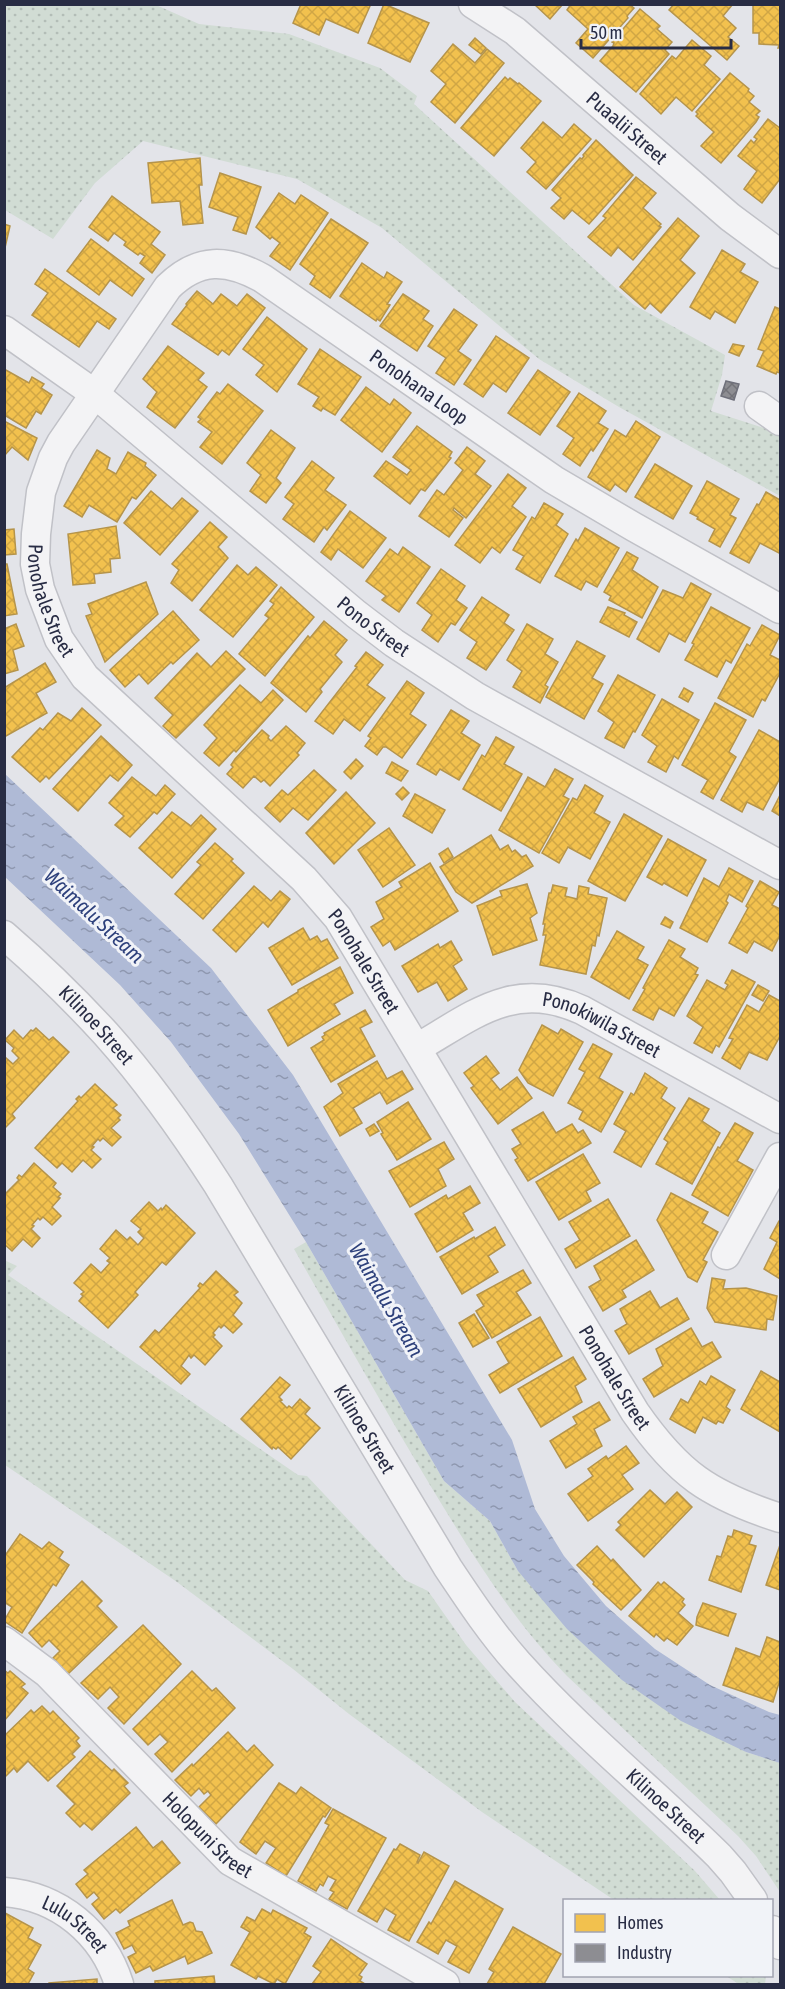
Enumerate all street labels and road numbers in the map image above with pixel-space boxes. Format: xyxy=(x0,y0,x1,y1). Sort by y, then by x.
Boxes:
street label: Puaalii Street xyxy=(582,86,673,169)
street label: Ponohana Loop xyxy=(366,344,473,429)
street label: Ponohale Street xyxy=(24,544,80,661)
street label: Pono Street xyxy=(333,591,414,661)
street label: Ponohale Street xyxy=(324,904,405,1018)
street label: Kilinoe Street xyxy=(55,980,139,1069)
street label: Ponokiwila Street xyxy=(541,987,665,1062)
street label: Ponohale Street xyxy=(575,1321,656,1434)
street label: Kilinoe Street xyxy=(330,1380,400,1477)
street label: Kilinoe Street xyxy=(622,1763,711,1848)
street label: Holopuni Street xyxy=(158,1787,257,1883)
street label: Lulu Street xyxy=(39,1890,113,1957)

